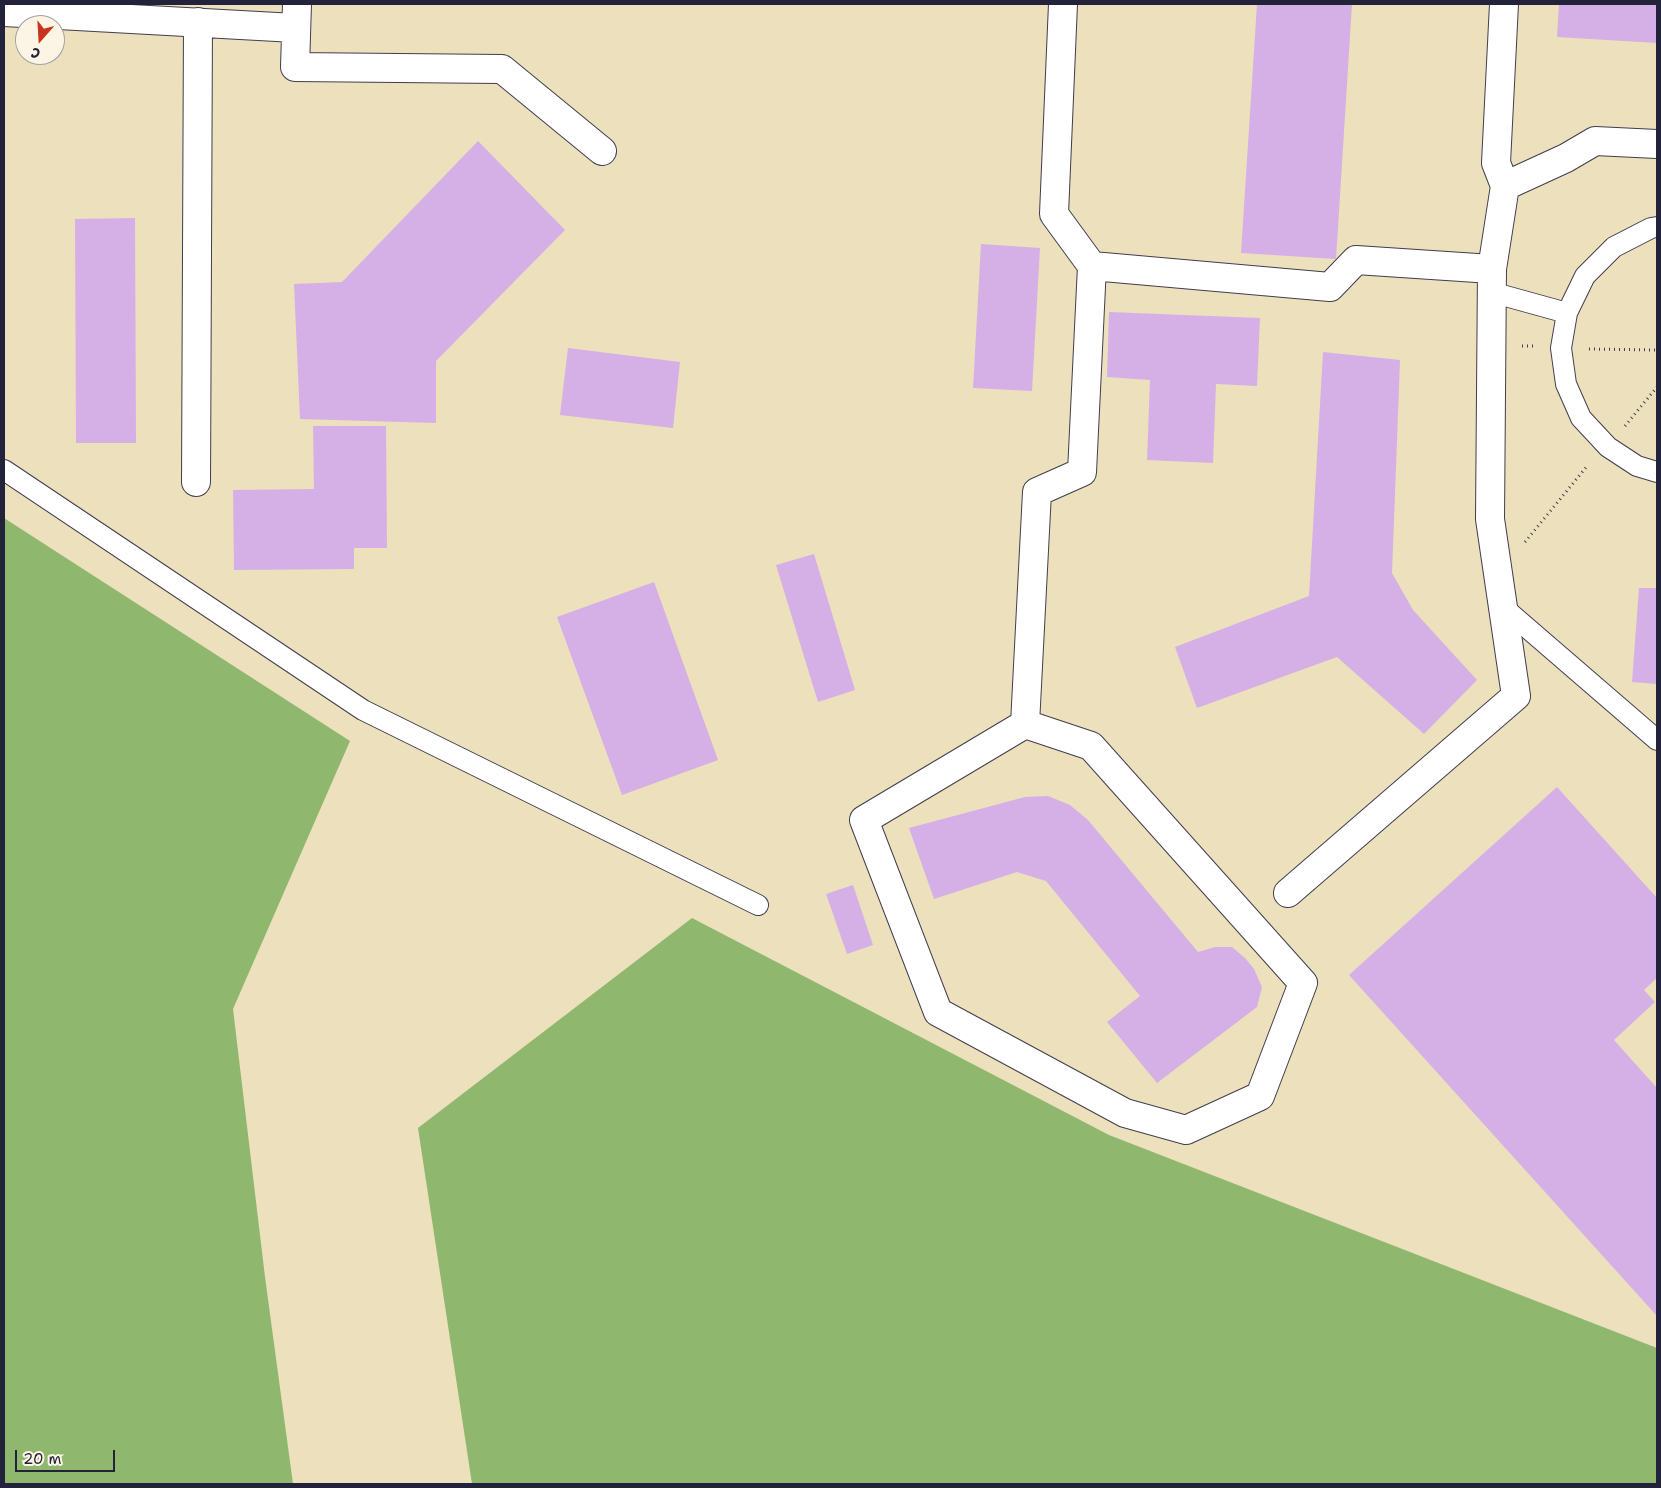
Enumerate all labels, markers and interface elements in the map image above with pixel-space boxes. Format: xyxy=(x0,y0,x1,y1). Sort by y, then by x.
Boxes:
north arrow xyxy=(15,15,65,65)
text: С xyxy=(28,43,42,63)
scale bar xyxy=(18,1440,118,1472)
text: 20 m xyxy=(23,1449,62,1469)

